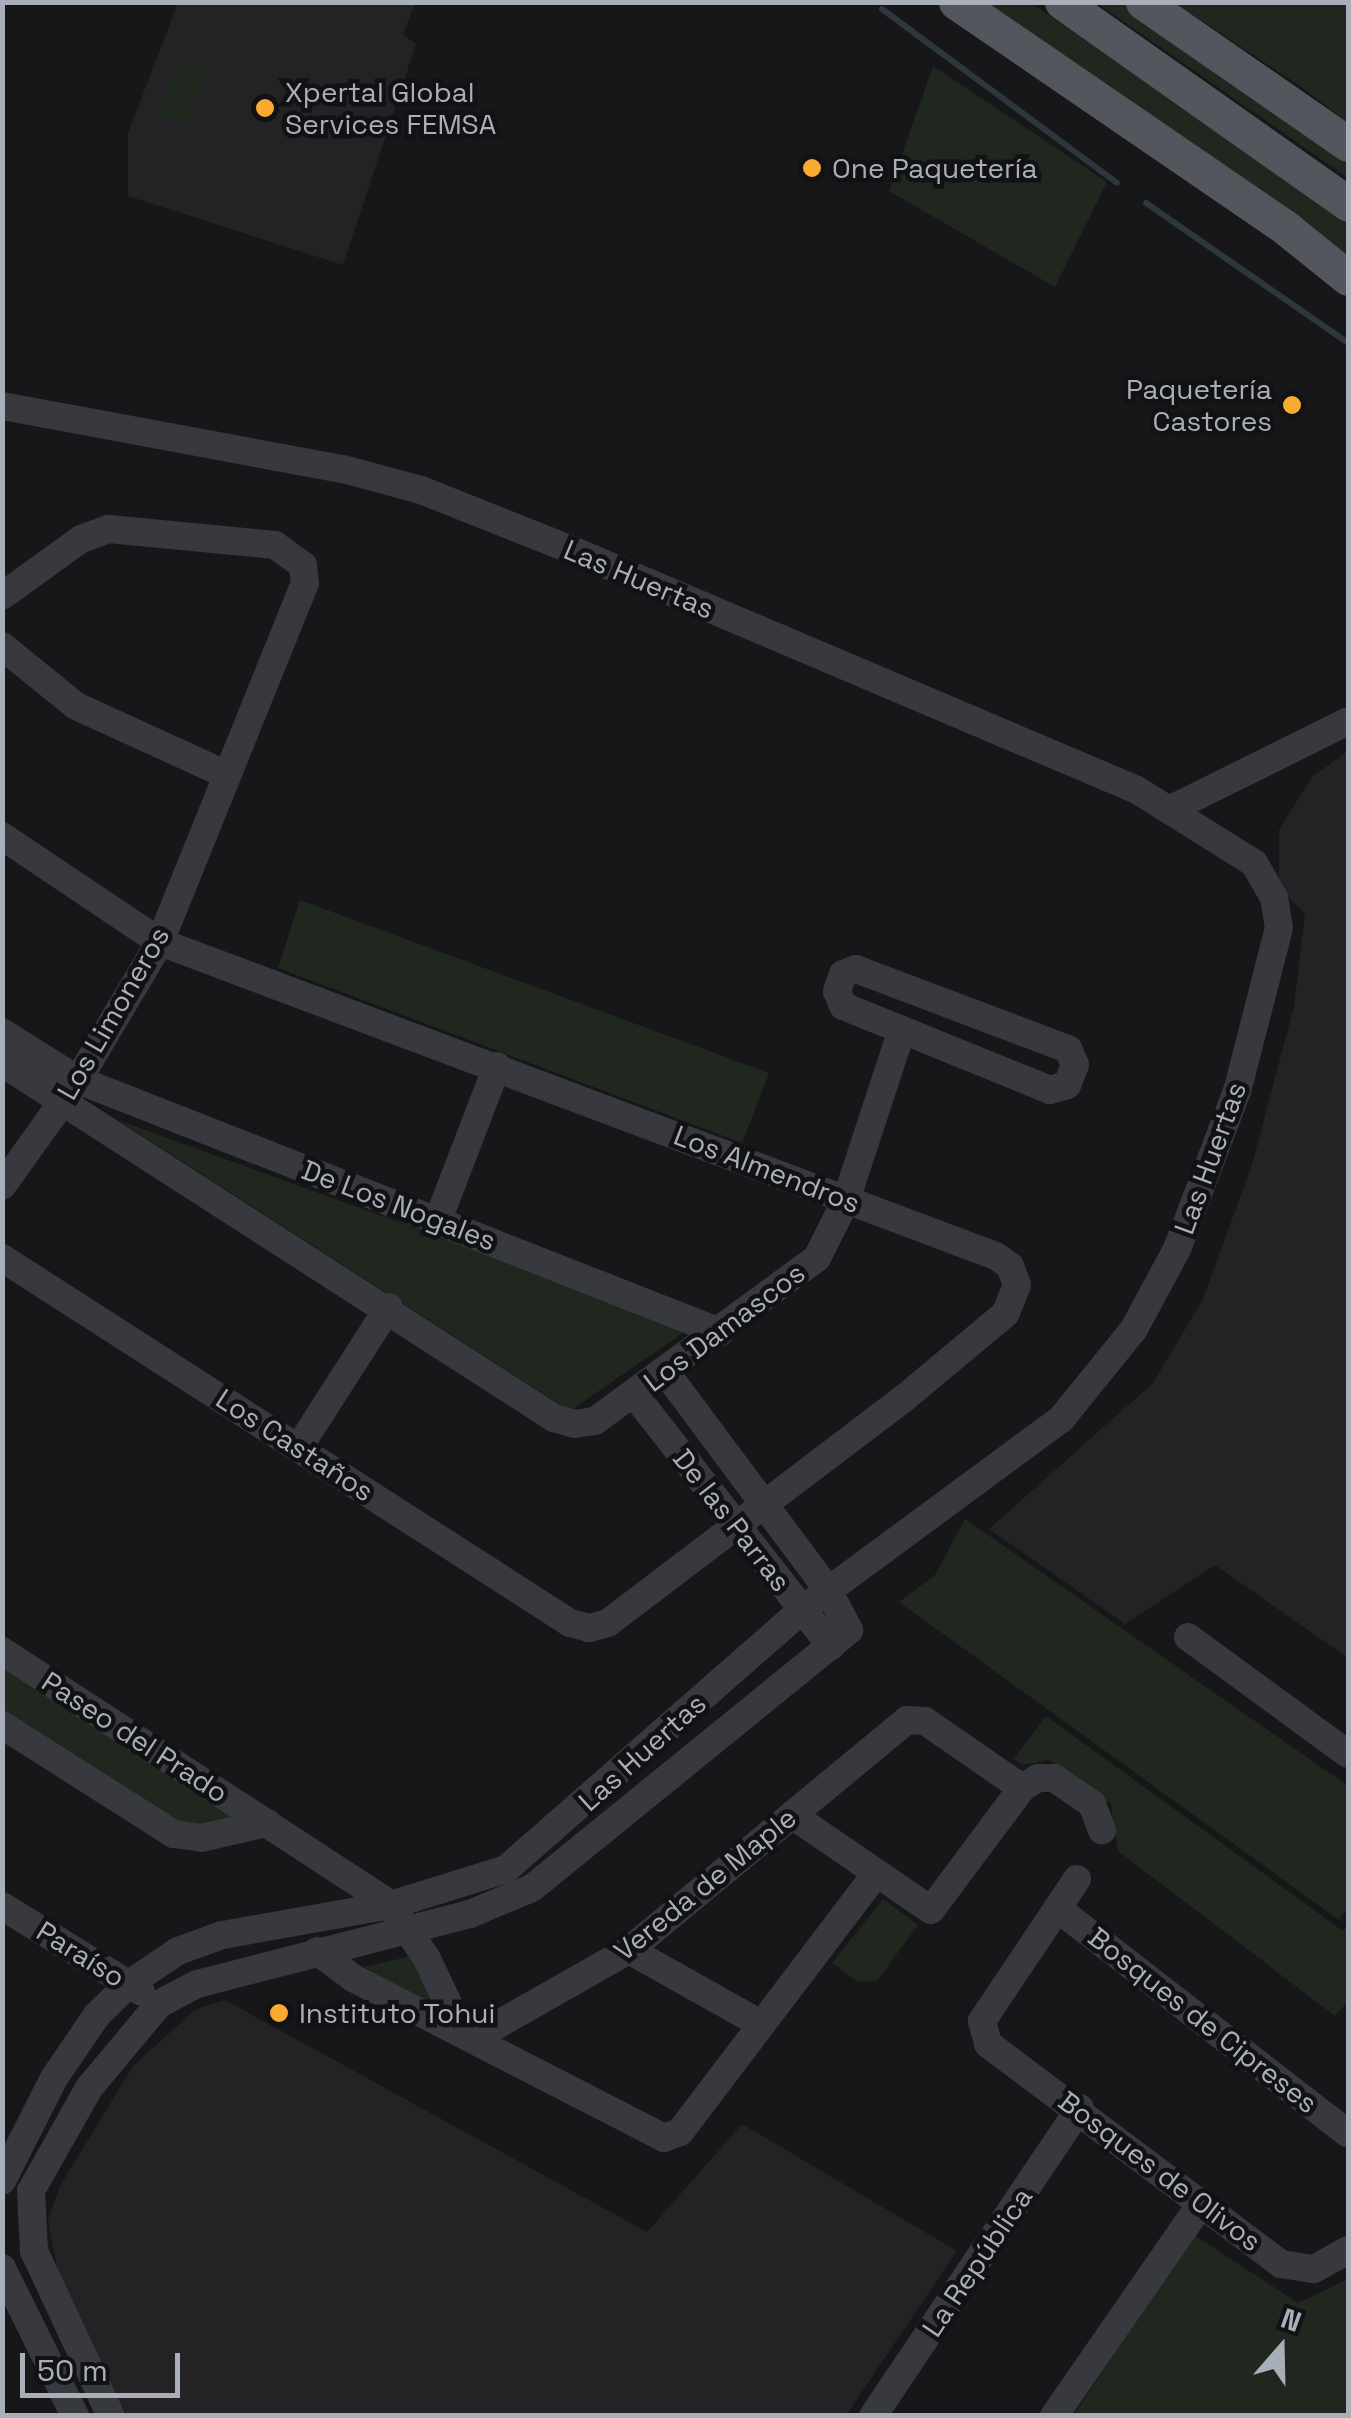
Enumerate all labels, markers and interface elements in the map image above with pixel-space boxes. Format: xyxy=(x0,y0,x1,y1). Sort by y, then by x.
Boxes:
place label: Xpertal Global Services FEMSA xyxy=(285,75,496,141)
marker: Xpertal Global Services FEMSA xyxy=(254,97,276,119)
place label: One Paquetería xyxy=(832,151,1038,185)
marker: One Paquetería xyxy=(801,157,823,179)
place label: Paquetería Castores xyxy=(1126,372,1272,438)
marker: Paquetería Castores xyxy=(1281,394,1303,416)
street label: Las Huertas xyxy=(559,532,719,626)
street label: Los Limoneros xyxy=(50,921,176,1105)
street label: Las Huertas xyxy=(1167,1077,1253,1239)
street label: Los Almendros xyxy=(669,1118,865,1220)
street label: De Los Nogales xyxy=(297,1153,501,1257)
street label: Los Damascos xyxy=(637,1256,811,1398)
street label: Los Castaños xyxy=(210,1382,380,1508)
street label: De las Parras xyxy=(666,1442,798,1598)
street label: Paseo del Prado xyxy=(36,1664,234,1810)
street label: Las Huertas xyxy=(572,1686,712,1818)
street label: Vereda de Maple xyxy=(607,1800,803,1968)
street label: Paraíso xyxy=(31,1914,131,1994)
street label: Bosques de Cipreses xyxy=(1082,1920,1324,2120)
place label: Instituto Tohui xyxy=(299,1996,496,2030)
marker: Instituto Tohui xyxy=(268,2002,290,2024)
street label: Bosques de Olivos xyxy=(1052,2084,1268,2258)
street label: La República xyxy=(915,2181,1039,2343)
north arrow xyxy=(1231,2298,1331,2398)
text: N xyxy=(1276,2300,1306,2340)
scale bar xyxy=(25,2333,185,2395)
text: 50 m xyxy=(37,2351,108,2390)

